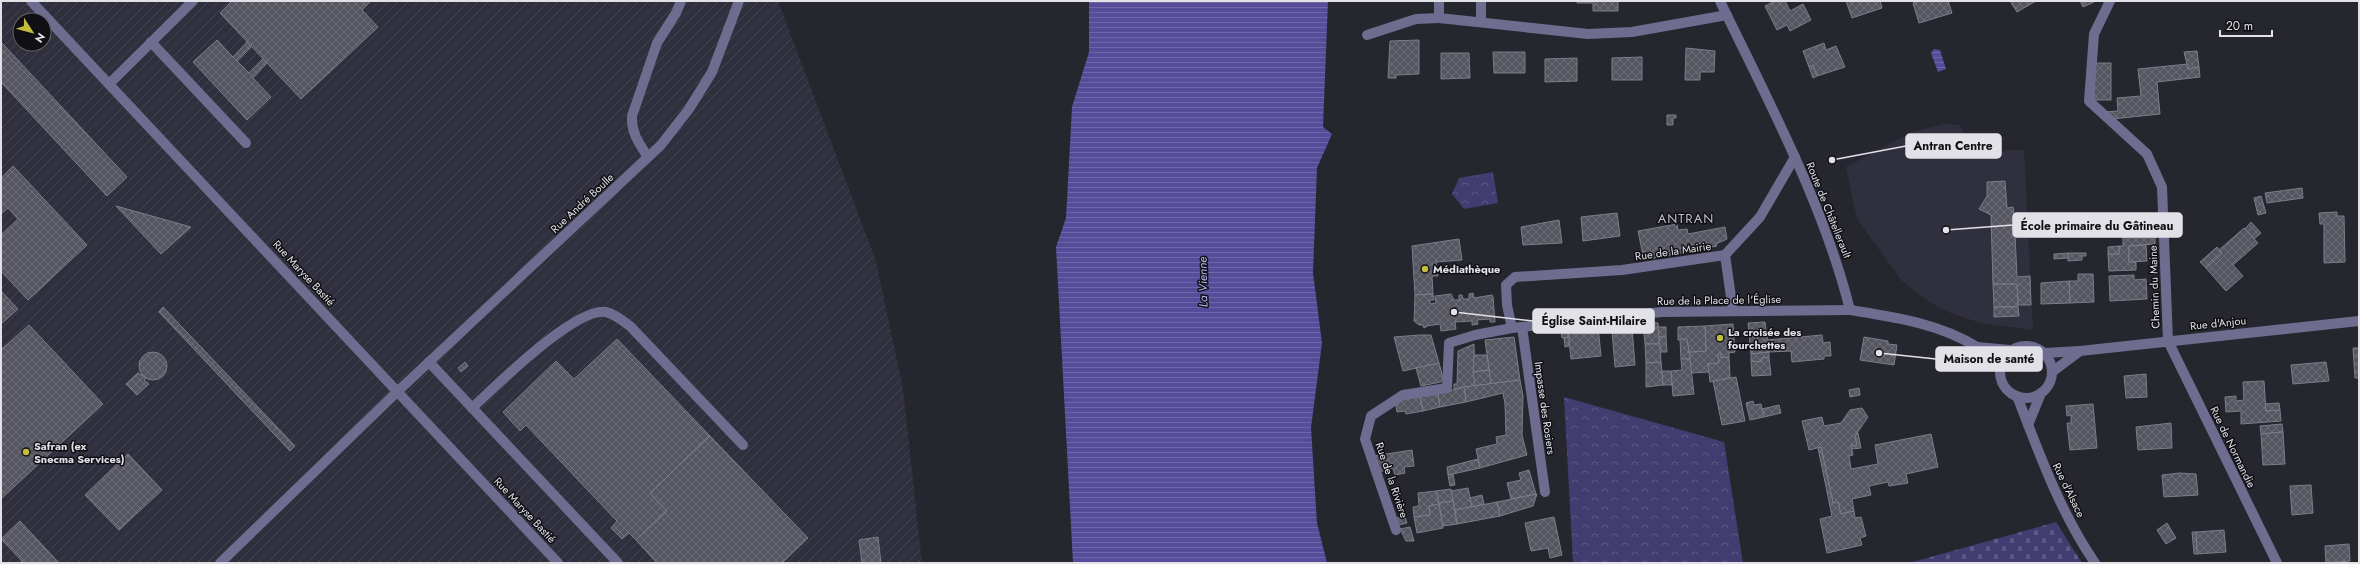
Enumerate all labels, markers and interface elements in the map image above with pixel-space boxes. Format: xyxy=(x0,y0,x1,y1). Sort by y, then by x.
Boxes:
north arrow xyxy=(12,12,52,52)
scale bar xyxy=(2220,12,2272,38)
text: 20 m xyxy=(2226,17,2253,35)
text: N xyxy=(31,30,49,46)
callout: Antran Centre xyxy=(1906,134,2001,158)
text: Antran Centre xyxy=(1912,137,1993,155)
street label: Route de Châtellerault xyxy=(1802,159,1856,261)
street label: Rue André Boulle xyxy=(547,169,617,237)
district label: ANTRAN xyxy=(1658,209,1714,228)
callout: École primaire du Gâtineau xyxy=(2013,213,2182,237)
text: École primaire du Gâtineau xyxy=(2021,217,2174,235)
street label: Rue Maryse Bastié xyxy=(269,237,339,310)
street label: Rue de la Mairie xyxy=(1634,238,1712,264)
street label: Chemin du Maine xyxy=(2145,245,2163,329)
water label: La Vienne xyxy=(1194,257,1212,307)
place label: Médiathèque xyxy=(1433,261,1500,277)
marker: Médiathèque xyxy=(1420,264,1430,274)
street label: Rue de la Place de l'Église xyxy=(1657,291,1781,309)
callout: Église Saint-Hilaire xyxy=(1533,309,1654,333)
text: Église Saint-Hilaire xyxy=(1541,312,1647,330)
street label: Rue d'Anjou xyxy=(2189,312,2247,334)
place label: La croisée des fourchettes xyxy=(1728,324,1801,353)
marker: La croisée des fourchettes xyxy=(1715,333,1725,343)
callout: Maison de santé xyxy=(1936,347,2042,371)
text: Maison de santé xyxy=(1944,350,2035,368)
street label: Impasse des Rosiers xyxy=(1531,361,1560,456)
street label: Rue de Normandie xyxy=(2206,404,2260,491)
place label: Safran (ex Snecma Services) xyxy=(34,438,125,467)
street label: Rue de la Rivière xyxy=(1372,440,1413,520)
marker: Safran (ex Snecma Services) xyxy=(21,447,31,457)
street label: Rue d'Alsace xyxy=(2049,460,2089,520)
street label: Rue Maryse Bastié xyxy=(490,474,560,547)

